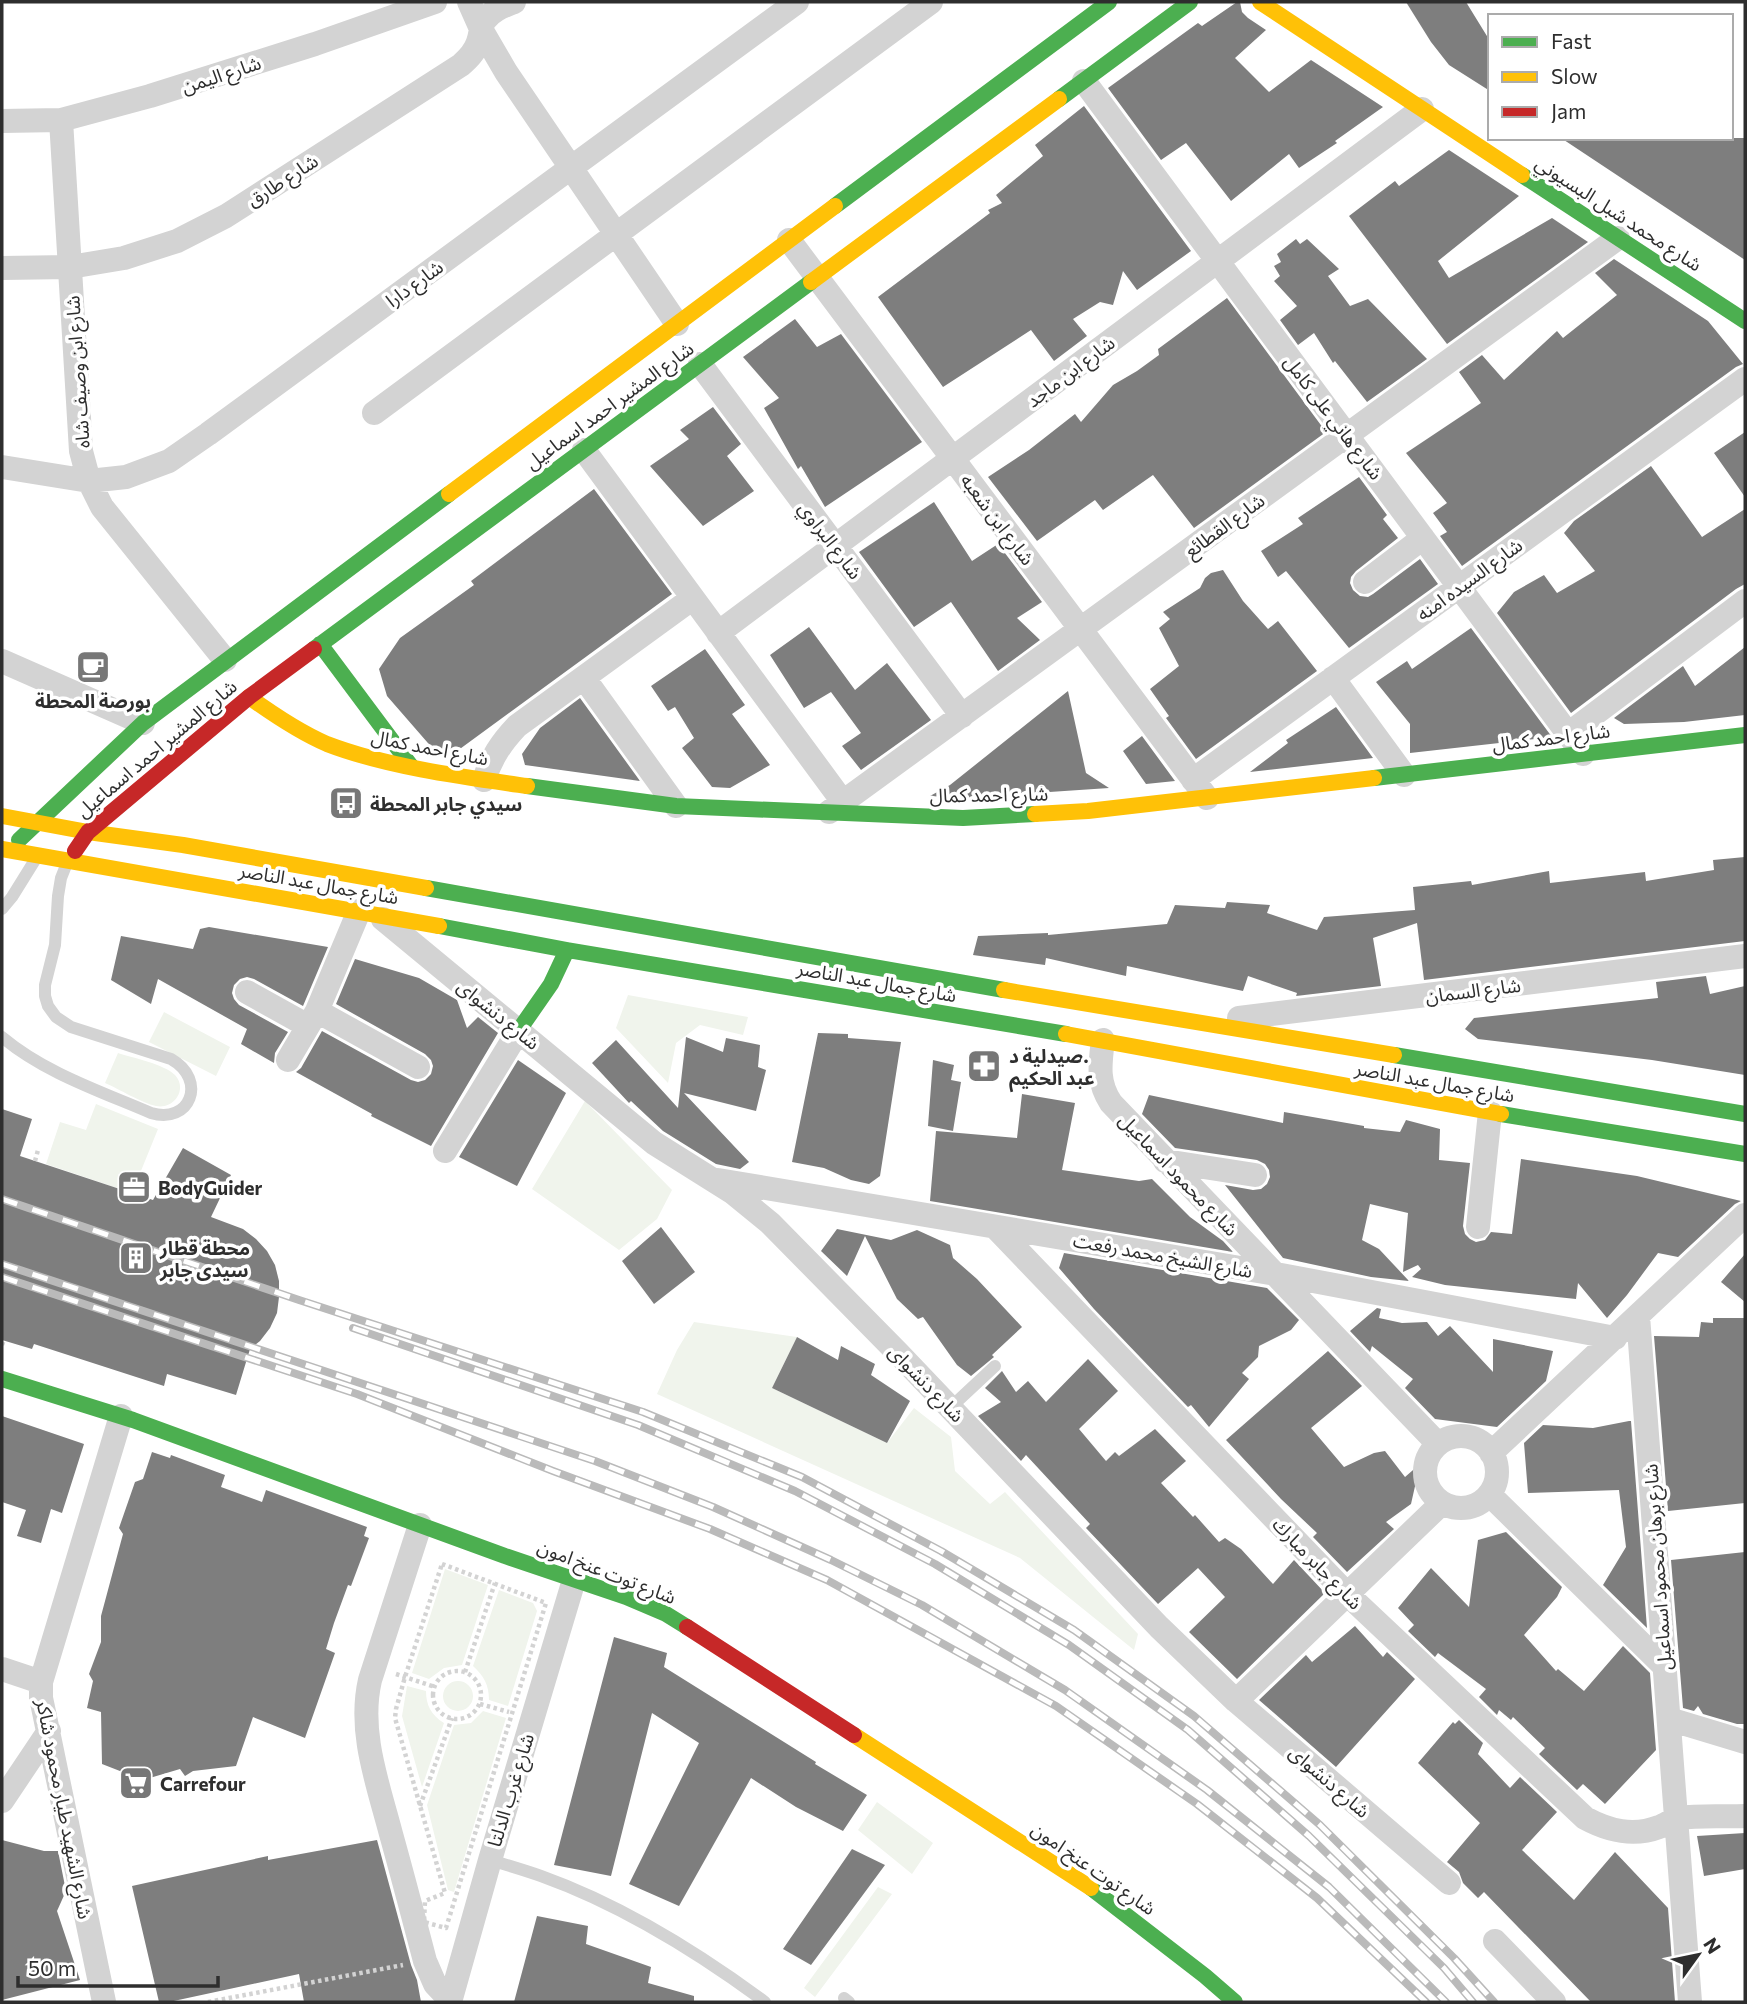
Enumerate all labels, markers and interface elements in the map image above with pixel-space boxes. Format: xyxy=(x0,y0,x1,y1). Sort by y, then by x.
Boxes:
legend xyxy=(1488,14,1733,140)
text: Fast xyxy=(1551,28,1592,53)
street label: شارع اليمن xyxy=(178,50,265,100)
text: Slow xyxy=(1551,63,1598,88)
text: Jam xyxy=(1551,98,1586,123)
street label: شارع طارق xyxy=(242,149,324,214)
street label: شارع محمد شبل البسيوني xyxy=(1529,151,1706,279)
street label: شارع دارا xyxy=(381,255,449,314)
street label: شارع ابن وصيف شاه xyxy=(60,295,97,449)
street label: شارع ابن ماجد xyxy=(1021,330,1121,414)
street label: شارع المشير احمد اسماعيل xyxy=(520,336,699,476)
street label: شارع هاني على كامل xyxy=(1276,350,1388,486)
street label: شارع ابن شعبه xyxy=(954,469,1040,571)
street label: شارع القطائع xyxy=(1179,488,1271,565)
street label: شارع البراوي xyxy=(791,497,868,586)
street label: شارع السيده امنه xyxy=(1412,533,1528,627)
cafe icon: بورصة المحطة xyxy=(74,648,112,686)
street label: شارع المشير احمد اسماعيل xyxy=(71,674,243,824)
place label: بورصة المحطة xyxy=(35,689,151,713)
street label: شارع احمد كمال xyxy=(1491,718,1612,759)
street label: شارع احمد كمال xyxy=(369,724,490,773)
street label: شارع احمد كمال xyxy=(929,781,1049,810)
bus stop icon: سيدي جابر المحطة xyxy=(327,784,365,822)
place label: سيدي جابر المحطة xyxy=(370,792,522,819)
street label: شارع جمال عبد الناصر xyxy=(236,858,400,911)
street label: شارع جمال عبد الناصر xyxy=(794,956,958,1009)
street label: شارع السمان xyxy=(1424,973,1522,1010)
street label: شارع دنشواى xyxy=(451,974,545,1056)
place label: صيدلية د. عبد الحكيم xyxy=(1009,1044,1095,1093)
pharmacy icon: صيدلية د. عبد الحكيم xyxy=(965,1047,1003,1085)
street label: شارع جمال عبد الناصر xyxy=(1352,1056,1516,1109)
street label: شارع محمود اسماعيل xyxy=(1112,1108,1243,1242)
office icon: BodyGuider xyxy=(115,1168,153,1206)
place label: BodyGuider xyxy=(158,1176,263,1199)
street label: شارع الشيخ محمد رفعت xyxy=(1071,1228,1254,1286)
place label: محطة قطار سيدى جابر xyxy=(159,1236,250,1282)
building icon: محطة قطار سيدى جابر xyxy=(117,1239,155,1277)
street label: شارع دنشواى xyxy=(882,1339,970,1429)
street label: شارع برهان محمود اسماعيل xyxy=(1638,1463,1679,1671)
street label: شارع جابر مبارك xyxy=(1266,1512,1368,1616)
street label: شارع توت عنخ امون xyxy=(533,1534,679,1612)
street label: شارع الشهيد طيار محمود شاكر xyxy=(29,1696,98,1921)
street label: شارع غرب الدلتا xyxy=(482,1731,541,1850)
street label: شارع دنشواى xyxy=(1283,1740,1375,1824)
supermarket icon: Carrefour xyxy=(117,1764,155,1802)
place label: Carrefour xyxy=(160,1772,246,1795)
street label: شارع توت عنخ امون xyxy=(1025,1817,1161,1923)
north arrow xyxy=(1663,1920,1733,1990)
text: N xyxy=(1699,1933,1726,1958)
scale bar xyxy=(18,1944,217,1988)
text: 50 m xyxy=(28,1955,76,1980)

